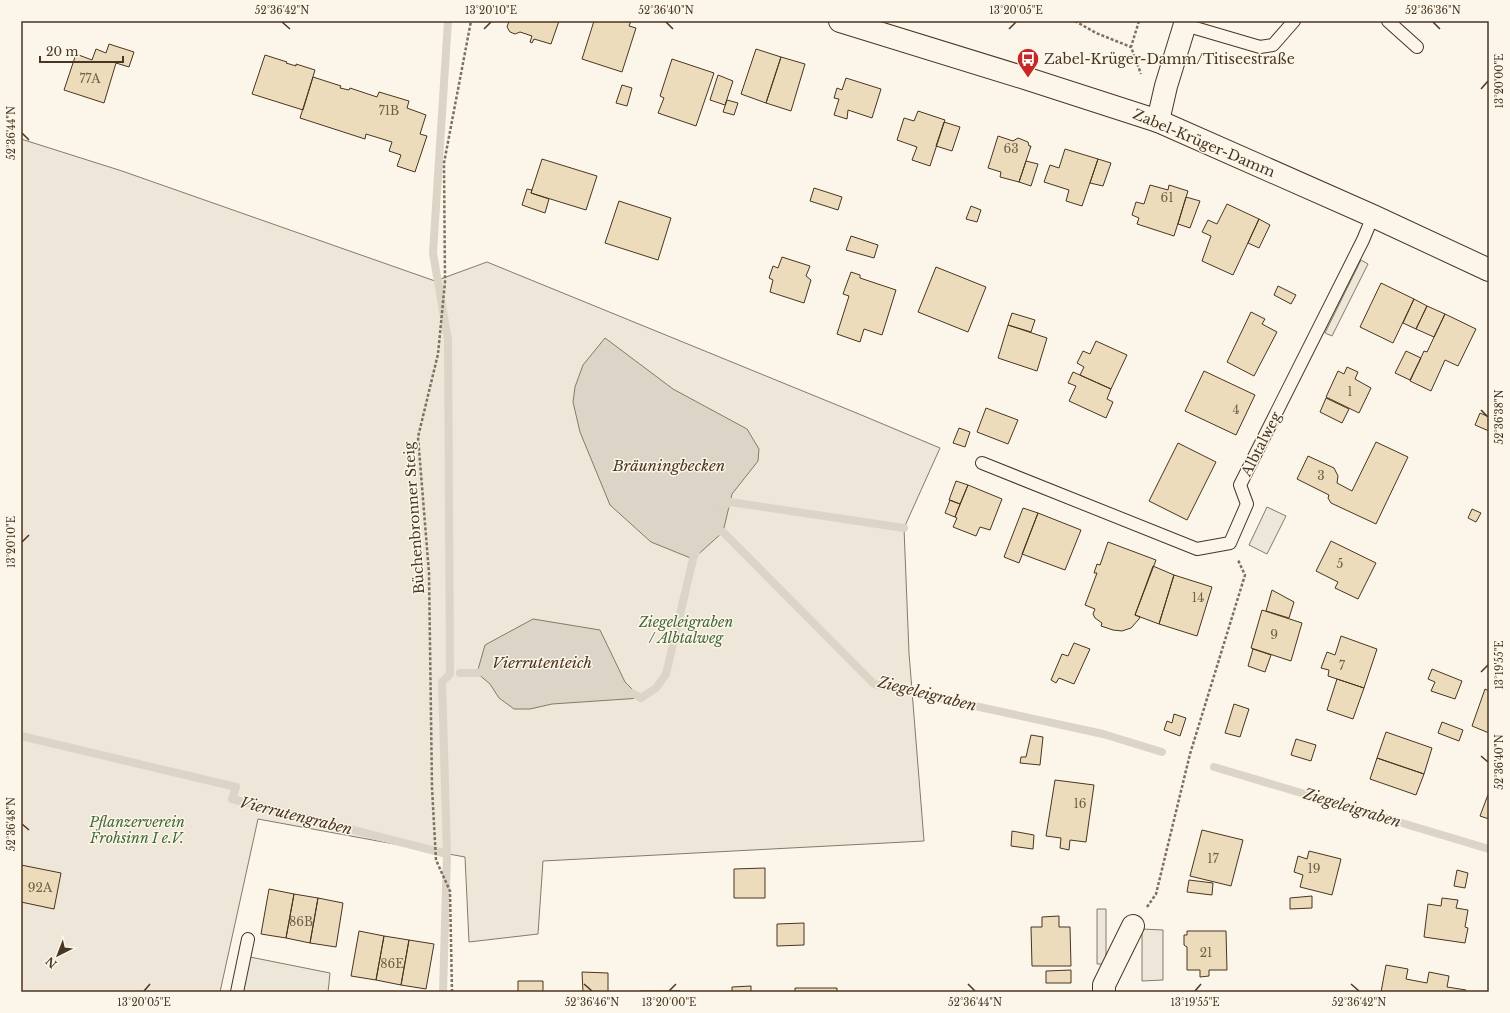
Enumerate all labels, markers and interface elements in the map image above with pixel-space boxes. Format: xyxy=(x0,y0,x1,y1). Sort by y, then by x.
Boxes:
text: 52°36'42"N xyxy=(255,4,309,17)
text: 13°20'10"E xyxy=(465,4,517,17)
text: 52°36'40"N xyxy=(638,4,694,17)
text: 13°20'05"E xyxy=(989,4,1043,17)
text: 52°36'36"N xyxy=(1405,4,1461,17)
scale bar xyxy=(40,38,123,64)
text: 20 m xyxy=(46,44,78,59)
bus stop icon: Zabel-Krüger-Damm/Titiseestraße xyxy=(1015,46,1041,79)
place label: Zabel-Krüger-Damm/Titiseestraße xyxy=(1044,50,1295,68)
text: 13°20'00"E xyxy=(1493,54,1506,108)
house number: 77A xyxy=(80,71,101,86)
house number: 71B xyxy=(379,103,399,118)
street label: Zabel-Krüger-Damm xyxy=(1130,105,1278,181)
text: 52°36'44"N xyxy=(5,106,18,160)
house number: 63 xyxy=(1003,141,1019,156)
house number: 61 xyxy=(1160,190,1174,205)
house number: 1 xyxy=(1347,384,1353,399)
text: 52°36'38"N xyxy=(1493,390,1506,444)
house number: 4 xyxy=(1232,402,1240,417)
street label: Albtalweg xyxy=(1237,408,1285,480)
street label: Büchenbronner Steig xyxy=(400,441,428,595)
water label: Bräuningbecken xyxy=(612,456,725,475)
house number: 3 xyxy=(1317,468,1325,483)
text: 13°20'10"E xyxy=(5,516,18,568)
house number: 5 xyxy=(1337,556,1344,571)
house number: 14 xyxy=(1192,590,1204,605)
park label: Ziegeleigraben / Albtalweg xyxy=(638,613,733,647)
house number: 9 xyxy=(1270,627,1278,642)
text: 13°19'55"E xyxy=(1493,640,1506,690)
water label: Vierrutenteich xyxy=(492,653,593,672)
house number: 7 xyxy=(1339,658,1346,673)
water label: Ziegeleigraben xyxy=(875,672,979,715)
text: 52°36'40"N xyxy=(1493,734,1506,790)
water label: Ziegeleigraben xyxy=(1300,783,1403,831)
water label: Vierrutengraben xyxy=(238,792,354,839)
house number: 16 xyxy=(1073,796,1087,811)
text: 52°36'48"N xyxy=(5,797,18,851)
park label: Pflanzerverein Frohsinn I e.V. xyxy=(88,813,185,847)
house number: 17 xyxy=(1207,851,1220,866)
house number: 19 xyxy=(1307,861,1321,876)
house number: 92A xyxy=(28,880,53,895)
house number: 86B xyxy=(289,914,313,929)
north arrow xyxy=(38,935,78,975)
house number: 21 xyxy=(1200,945,1212,960)
text: N xyxy=(42,953,60,971)
house number: 86E xyxy=(380,956,404,971)
text: 13°20'05"E xyxy=(117,996,171,1009)
text: 52°36'46"N xyxy=(565,996,619,1009)
text: 13°20'00"E xyxy=(642,996,696,1009)
text: 52°36'44"N xyxy=(948,996,1002,1009)
text: 13°19'55"E xyxy=(1170,996,1220,1009)
text: 52°36'42"N xyxy=(1332,996,1386,1009)

